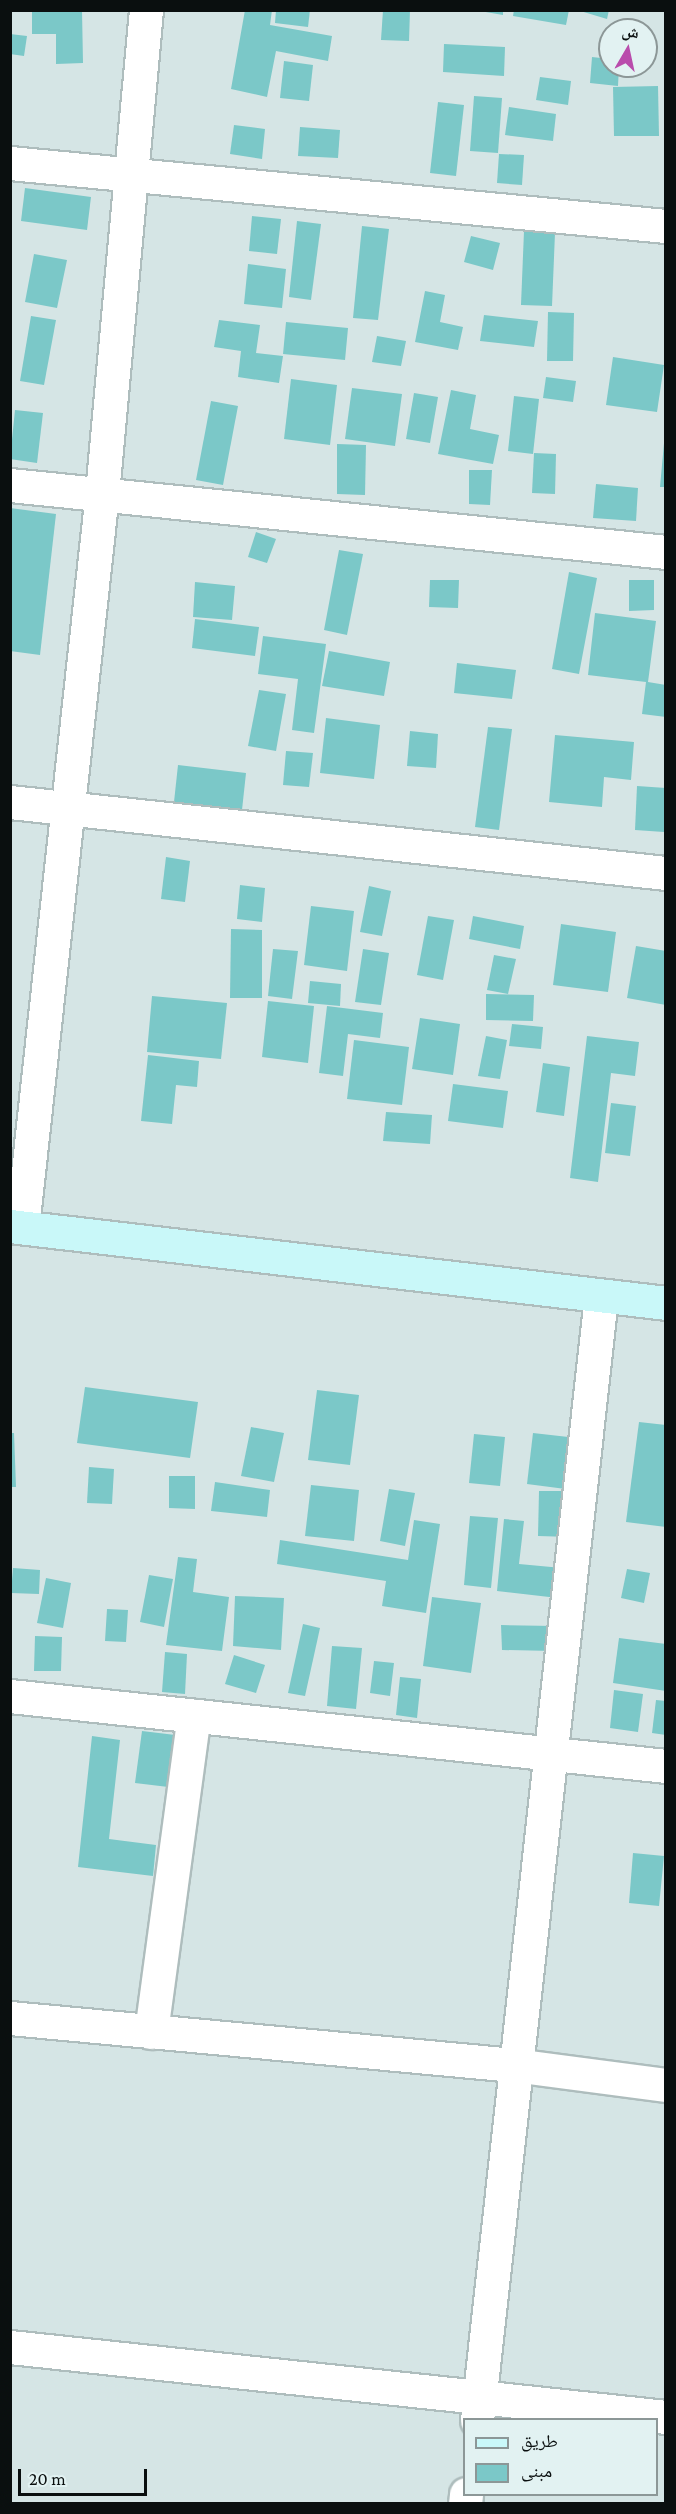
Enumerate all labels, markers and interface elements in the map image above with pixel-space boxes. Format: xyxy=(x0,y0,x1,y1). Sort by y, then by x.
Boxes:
north arrow xyxy=(598,18,658,78)
text: ش xyxy=(621,22,640,41)
legend xyxy=(463,2418,658,2496)
text: طريق xyxy=(521,2431,558,2451)
scale bar xyxy=(21,2457,150,2495)
text: مبنى xyxy=(521,2461,552,2481)
text: 20 m xyxy=(29,2469,66,2489)

